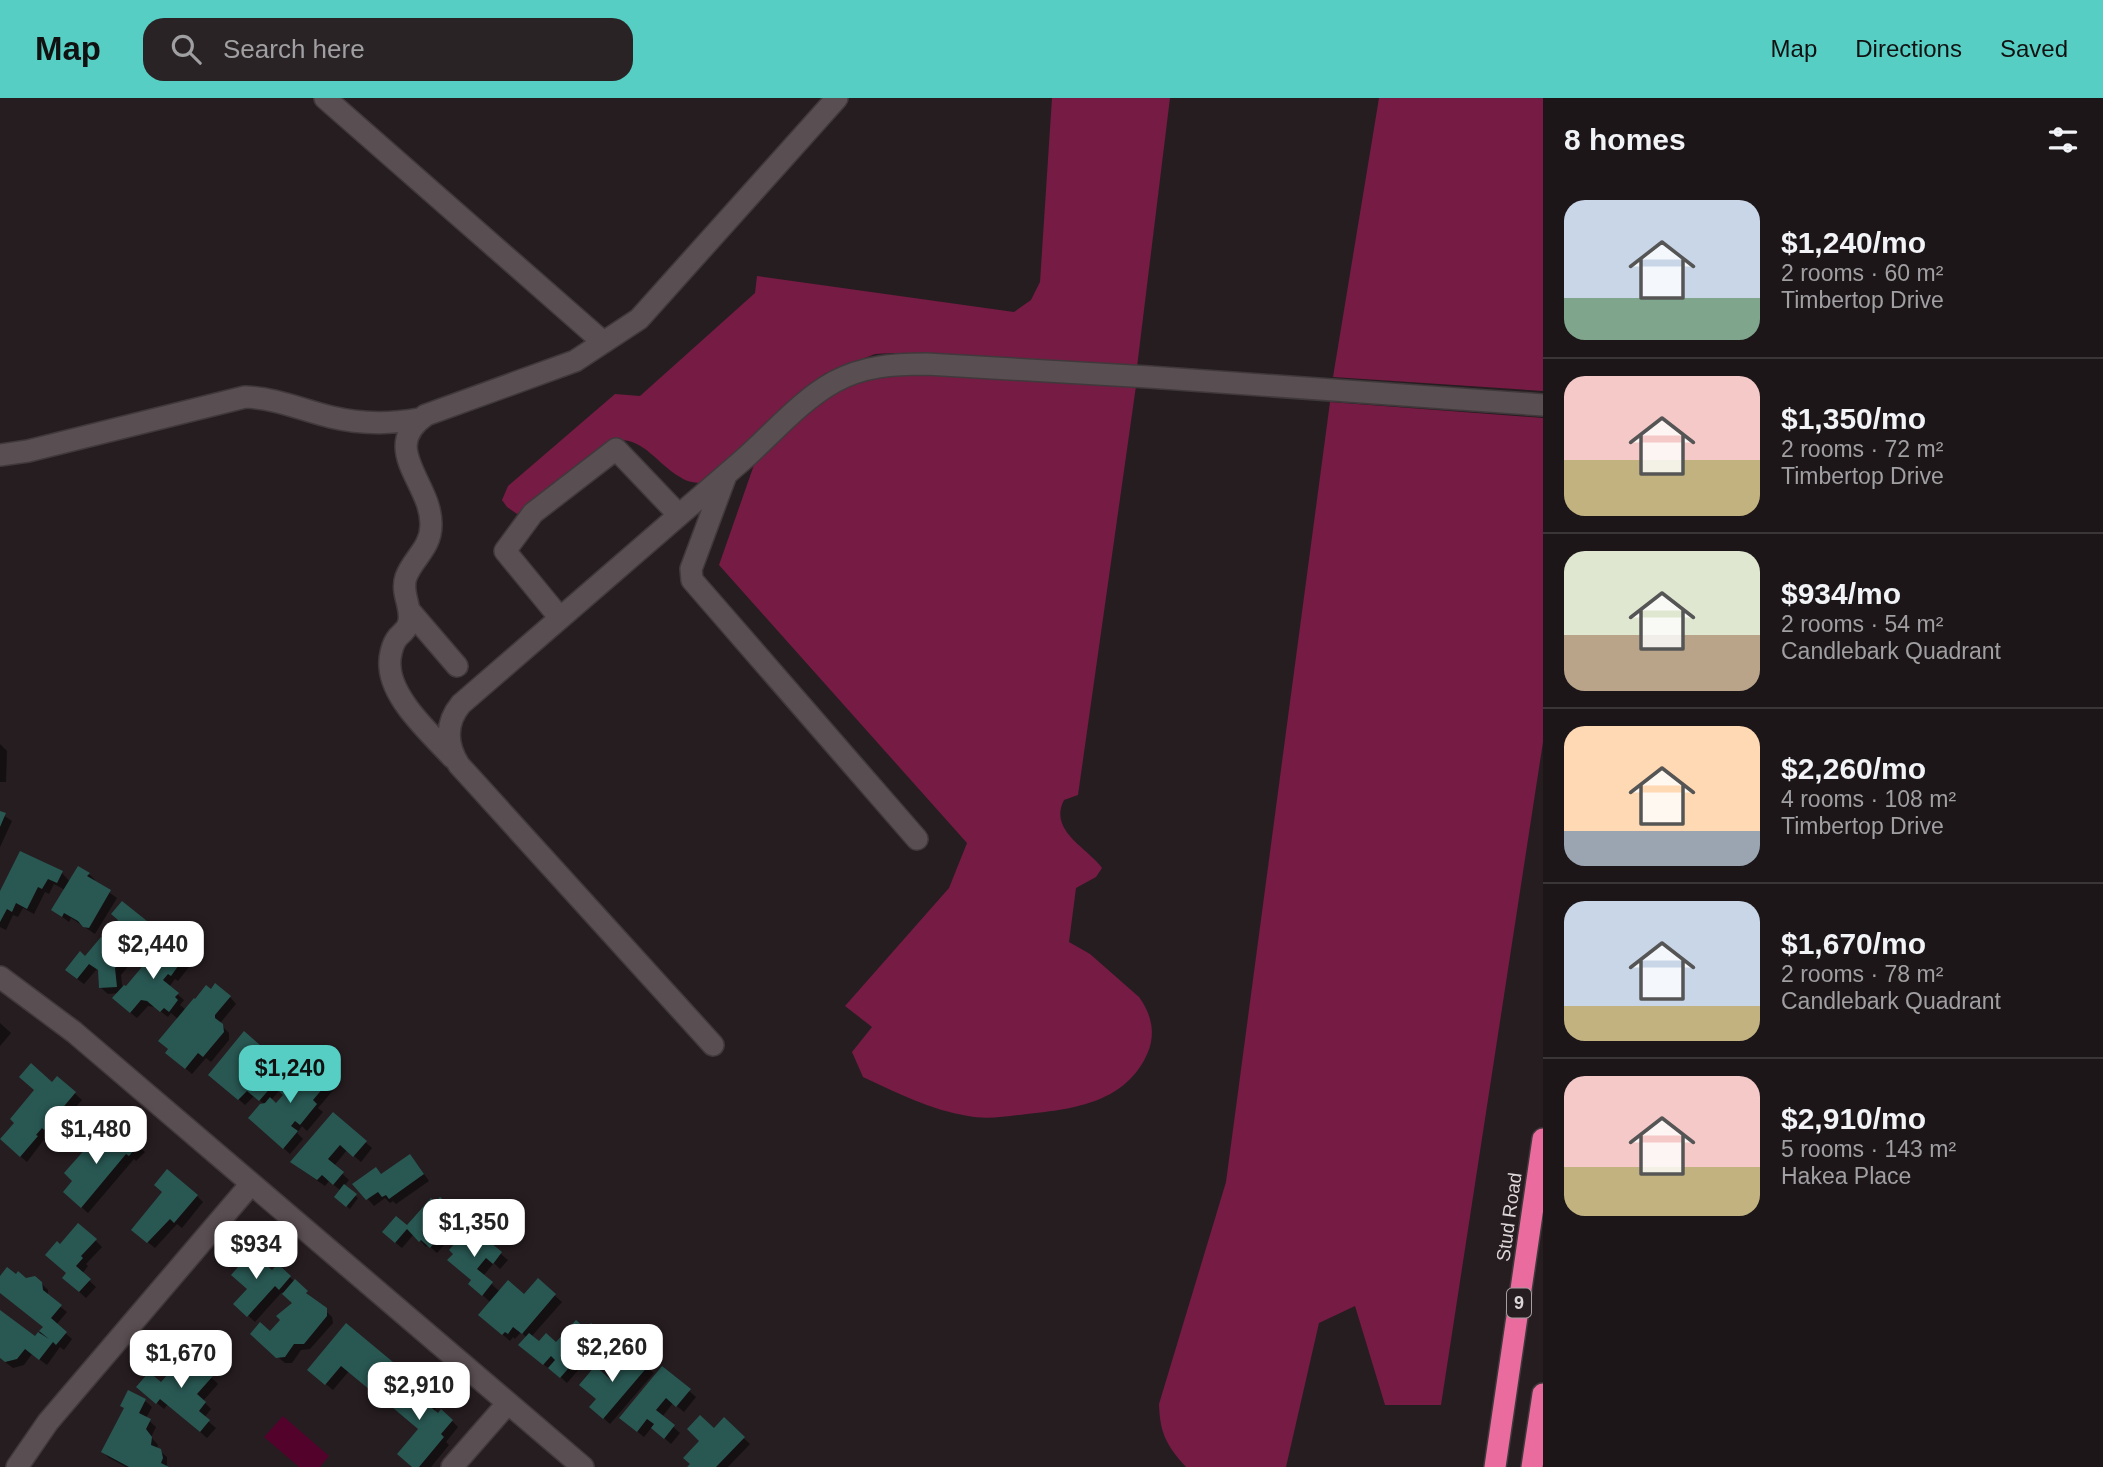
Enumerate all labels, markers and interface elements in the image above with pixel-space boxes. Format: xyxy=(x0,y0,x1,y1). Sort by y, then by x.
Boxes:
search box xyxy=(143,18,633,81)
text: Map xyxy=(35,30,101,67)
icon: search xyxy=(167,30,205,68)
text: Search here xyxy=(223,34,365,64)
text: Map xyxy=(1771,35,1817,62)
text: Directions xyxy=(1855,35,1962,62)
text: Saved xyxy=(2000,35,2068,62)
icon: filters xyxy=(2044,121,2082,159)
text: 8 homes xyxy=(1564,123,1686,156)
text: $1,240/mo xyxy=(1781,226,1926,259)
icon: home xyxy=(1620,228,1704,312)
text: 2 rooms · 60 m² xyxy=(1781,260,1943,286)
text: Timbertop Drive xyxy=(1781,287,1944,313)
text: $1,350/mo xyxy=(1781,402,1926,435)
icon: home xyxy=(1620,404,1704,488)
text: 2 rooms · 72 m² xyxy=(1781,436,1943,462)
text: Timbertop Drive xyxy=(1781,463,1944,489)
text: $934/mo xyxy=(1781,577,1901,610)
icon: home xyxy=(1620,579,1704,663)
text: 2 rooms · 54 m² xyxy=(1781,611,1943,637)
text: Candlebark Quadrant xyxy=(1781,638,2001,664)
text: $2,260/mo xyxy=(1781,752,1926,785)
icon: home xyxy=(1620,754,1704,838)
text: 4 rooms · 108 m² xyxy=(1781,786,1956,812)
text: Timbertop Drive xyxy=(1781,813,1944,839)
pin: $2,440 xyxy=(96,922,210,981)
text: $1,670/mo xyxy=(1781,927,1926,960)
icon: home xyxy=(1620,929,1704,1013)
text: $2,440 xyxy=(118,931,188,957)
text: 2 rooms · 78 m² xyxy=(1781,961,1943,987)
text: Candlebark Quadrant xyxy=(1781,988,2001,1014)
pin: $1,240 xyxy=(233,1046,347,1105)
text: $1,240 xyxy=(255,1055,325,1081)
text: $2,910/mo xyxy=(1781,1102,1926,1135)
icon: home xyxy=(1620,1104,1704,1188)
pin: $1,480 xyxy=(39,1107,153,1166)
text: $1,480 xyxy=(61,1116,131,1142)
text: 5 rooms · 143 m² xyxy=(1781,1136,1956,1162)
text: Hakea Place xyxy=(1781,1163,1911,1189)
street label: Stud Road xyxy=(1492,1171,1526,1263)
pin: $1,350 xyxy=(417,1200,531,1259)
text: $1,350 xyxy=(439,1209,509,1235)
pin: $934 xyxy=(215,1222,297,1281)
text: $934 xyxy=(230,1231,282,1257)
road number: 9 xyxy=(1507,1288,1531,1318)
pin: $2,260 xyxy=(555,1324,669,1384)
pin: $1,670 xyxy=(124,1330,238,1390)
text: $2,260 xyxy=(577,1334,647,1360)
text: $1,670 xyxy=(146,1340,216,1366)
pin: $2,910 xyxy=(362,1362,476,1422)
text: $2,910 xyxy=(384,1372,454,1398)

